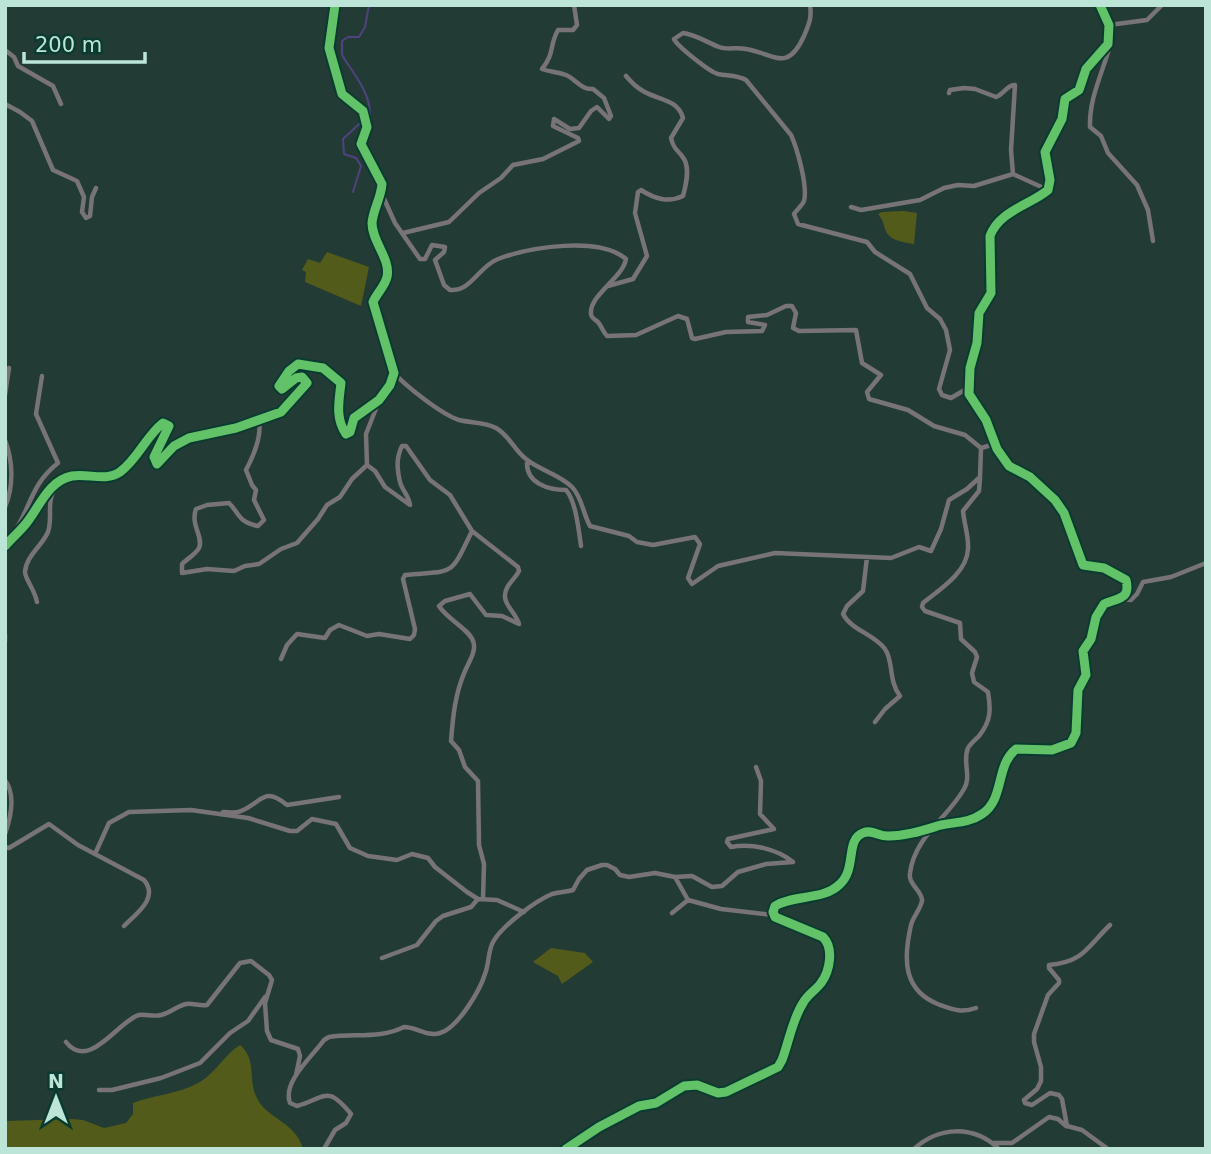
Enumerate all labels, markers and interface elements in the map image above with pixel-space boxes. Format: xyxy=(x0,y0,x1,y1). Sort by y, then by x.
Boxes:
scale bar xyxy=(24,21,145,65)
text: 200 m xyxy=(35,33,102,57)
north arrow xyxy=(21,1063,91,1133)
text: N xyxy=(48,1070,64,1092)

